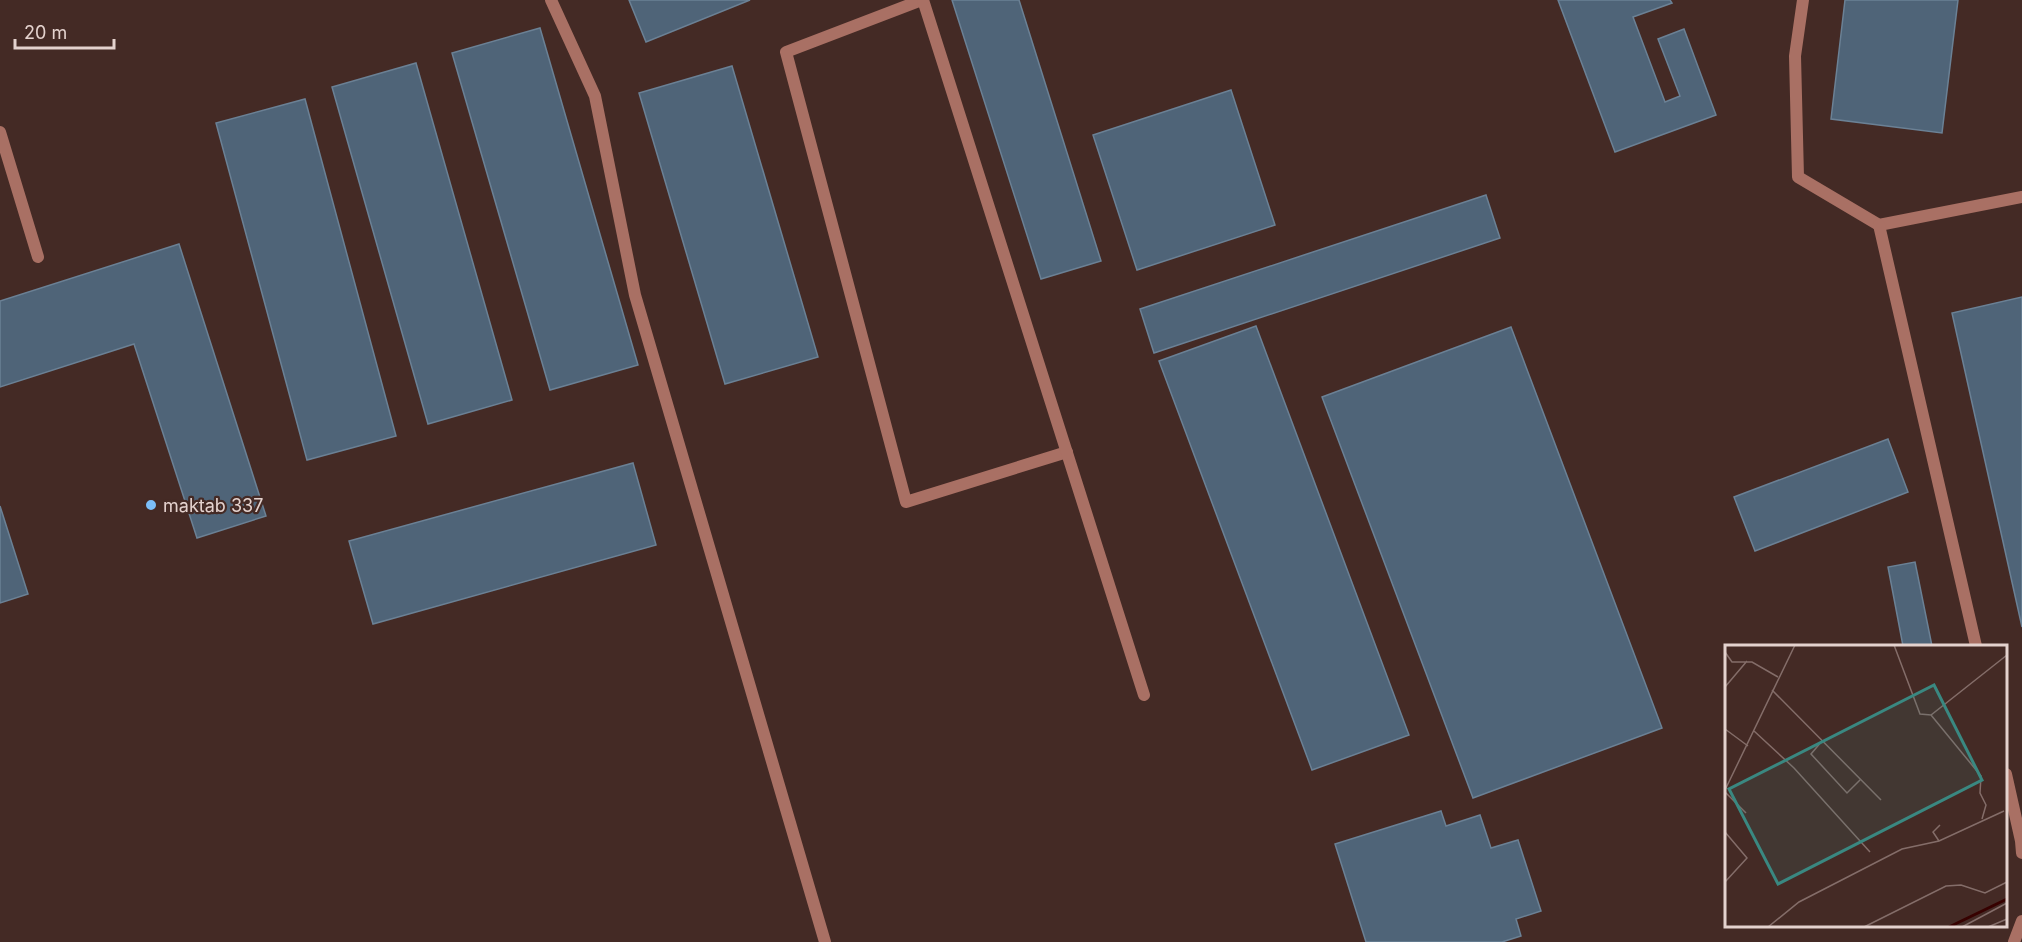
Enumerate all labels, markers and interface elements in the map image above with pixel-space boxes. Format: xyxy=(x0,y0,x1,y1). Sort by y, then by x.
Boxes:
scale bar xyxy=(15,12,114,50)
text: 20 m xyxy=(24,22,67,43)
place label: maktab 337 xyxy=(163,495,263,516)
marker: maktab 337 xyxy=(144,498,158,512)
inset map xyxy=(1725,645,2007,927)

